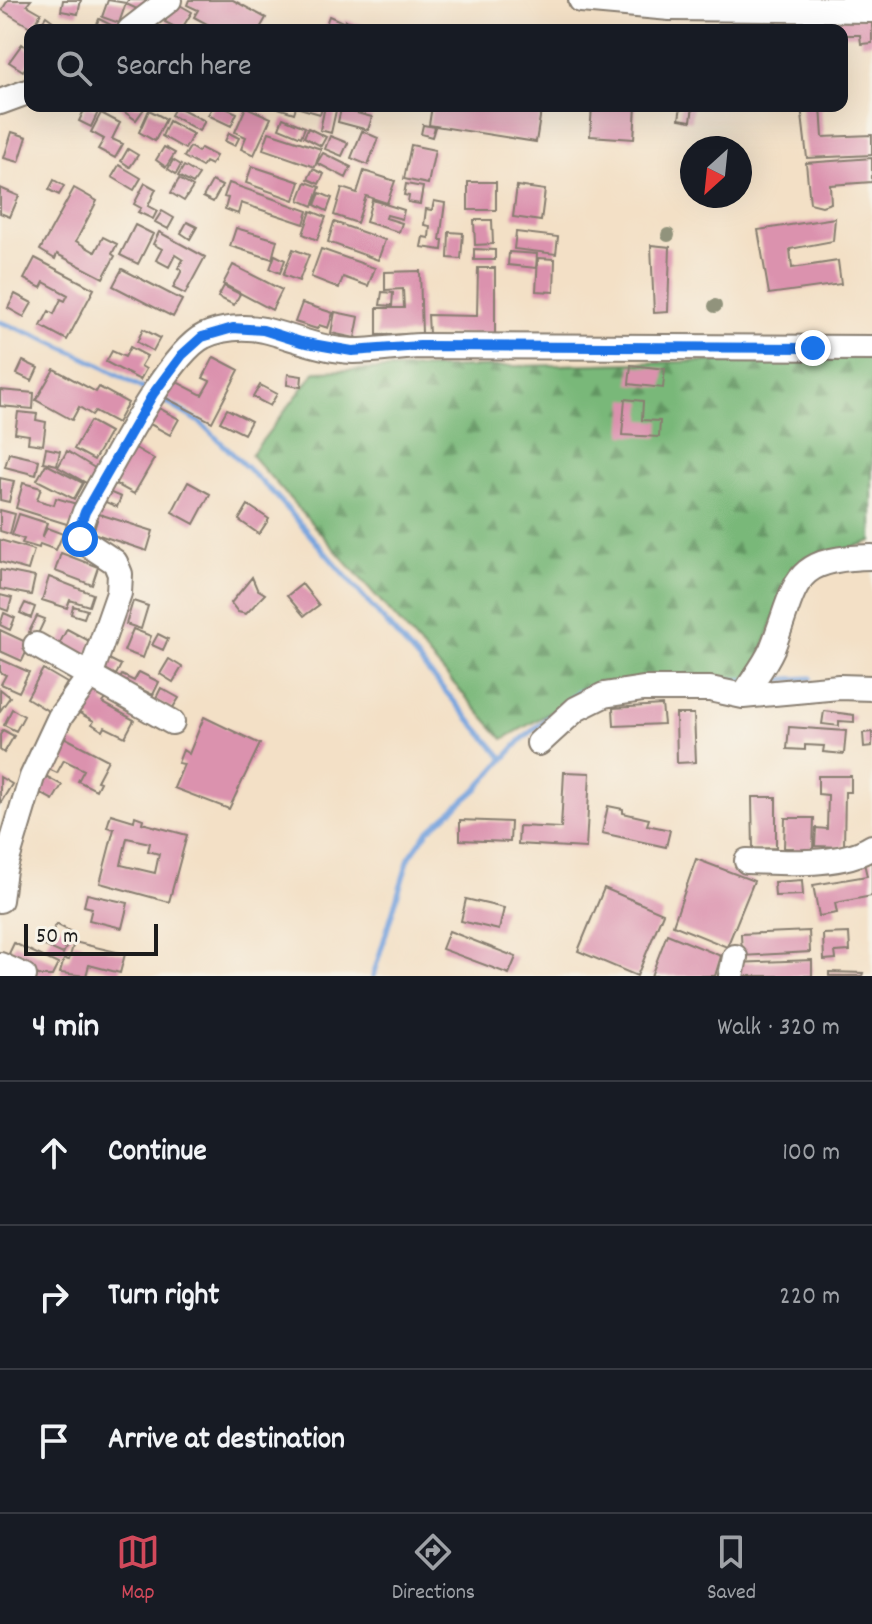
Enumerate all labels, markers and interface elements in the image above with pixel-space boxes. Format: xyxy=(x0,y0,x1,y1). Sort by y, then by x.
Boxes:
search box xyxy=(24,24,848,112)
icon: search xyxy=(52,46,96,90)
text: Search here xyxy=(116,47,252,90)
north arrow xyxy=(680,136,752,208)
route end xyxy=(795,330,831,366)
route start xyxy=(62,521,98,557)
scale bar xyxy=(24,920,158,956)
text: 50 m xyxy=(36,922,78,953)
text: 4 min xyxy=(32,1004,99,1053)
text: Walk · 320 m xyxy=(717,1010,840,1047)
icon: ahead xyxy=(32,1131,76,1175)
text: Continue xyxy=(108,1132,207,1175)
text: 100 m xyxy=(782,1135,840,1172)
icon: right xyxy=(32,1275,76,1319)
text: Turn right xyxy=(108,1276,219,1319)
text: 220 m xyxy=(779,1279,840,1316)
icon: arrive xyxy=(32,1419,76,1463)
text: Arrive at destination xyxy=(108,1420,345,1463)
tab: Map xyxy=(116,1530,160,1609)
tab: Directions xyxy=(392,1530,475,1609)
tab: Saved xyxy=(707,1530,756,1609)

